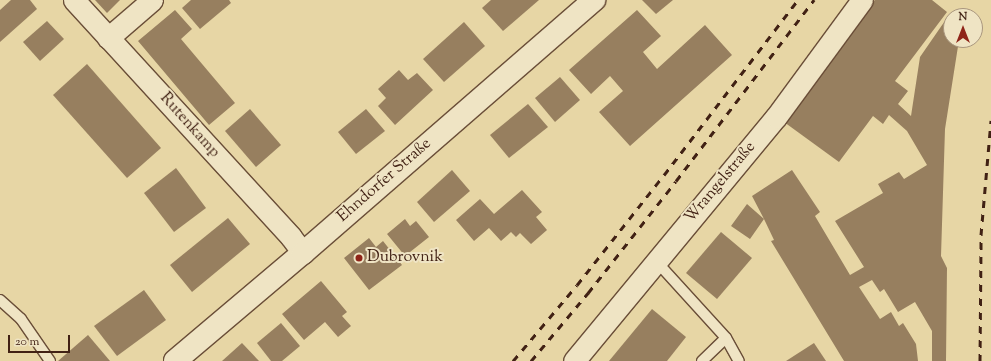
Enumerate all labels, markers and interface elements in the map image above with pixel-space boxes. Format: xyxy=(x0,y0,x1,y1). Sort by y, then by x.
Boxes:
north arrow xyxy=(943,8,983,48)
text: N xyxy=(959,9,967,25)
street label: Rutenkamp xyxy=(155,90,223,162)
street label: Ehndorfer Straße xyxy=(334,135,436,227)
street label: Wrangelstraße xyxy=(681,138,761,228)
place label: Dubrovnik xyxy=(367,248,443,268)
marker: Dubrovnik xyxy=(354,253,364,263)
scale bar xyxy=(10,327,72,353)
text: 20 m xyxy=(15,333,39,351)

